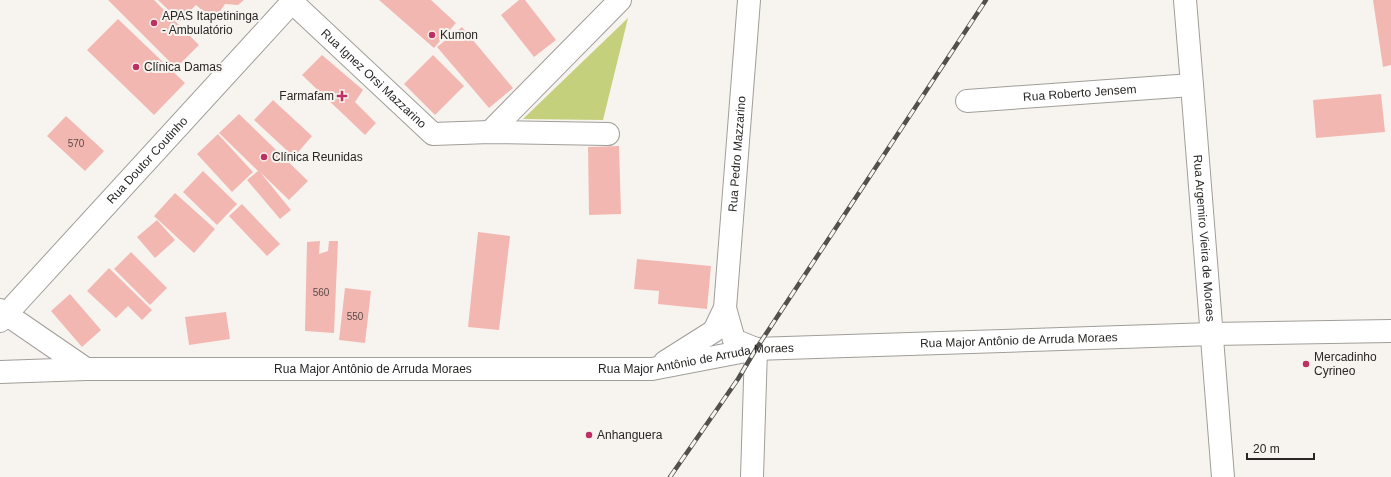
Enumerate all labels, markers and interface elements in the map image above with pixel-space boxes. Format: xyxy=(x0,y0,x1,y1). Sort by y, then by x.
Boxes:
place label: APAS Itapetininga - Ambulatório xyxy=(162,9,259,37)
marker: APAS Itapetininga - Ambulatório xyxy=(149,18,159,28)
street label: Rua Ignez Orsi Mazzarino xyxy=(318,26,429,131)
place label: Kumon xyxy=(440,28,478,42)
marker: Kumon xyxy=(427,30,437,40)
place label: Clínica Damas xyxy=(144,60,222,74)
marker: Clínica Damas xyxy=(131,62,141,72)
street label: Rua Roberto Jensem xyxy=(1023,82,1137,104)
place label: Farmafam xyxy=(279,89,334,103)
marker: Farmafam xyxy=(337,91,347,101)
street label: Rua Pedro Mazzarino xyxy=(726,95,749,212)
street label: Rua Doutor Coutinho xyxy=(104,114,191,207)
house number: 570 xyxy=(68,138,85,149)
place label: Clínica Reunidas xyxy=(272,150,363,164)
marker: Clínica Reunidas xyxy=(259,152,269,162)
street label: Rua Argemiro Vieira de Moraes xyxy=(1191,154,1218,322)
house number: 560 xyxy=(313,287,330,298)
house number: 550 xyxy=(347,311,364,322)
street label: Rua Major Antônio de Arruda Moraes xyxy=(920,330,1118,351)
street label: Rua Major Antônio de Arruda Moraes xyxy=(598,341,794,376)
place label: Mercadinho Cyrineo xyxy=(1314,350,1377,378)
marker: Mercadinho Cyrineo xyxy=(1301,359,1311,369)
street label: Rua Major Antônio de Arruda Moraes xyxy=(274,362,472,376)
place label: Anhanguera xyxy=(597,428,663,442)
marker: Anhanguera xyxy=(584,430,594,440)
scale bar xyxy=(1247,435,1314,461)
text: 20 m xyxy=(1253,442,1280,456)

